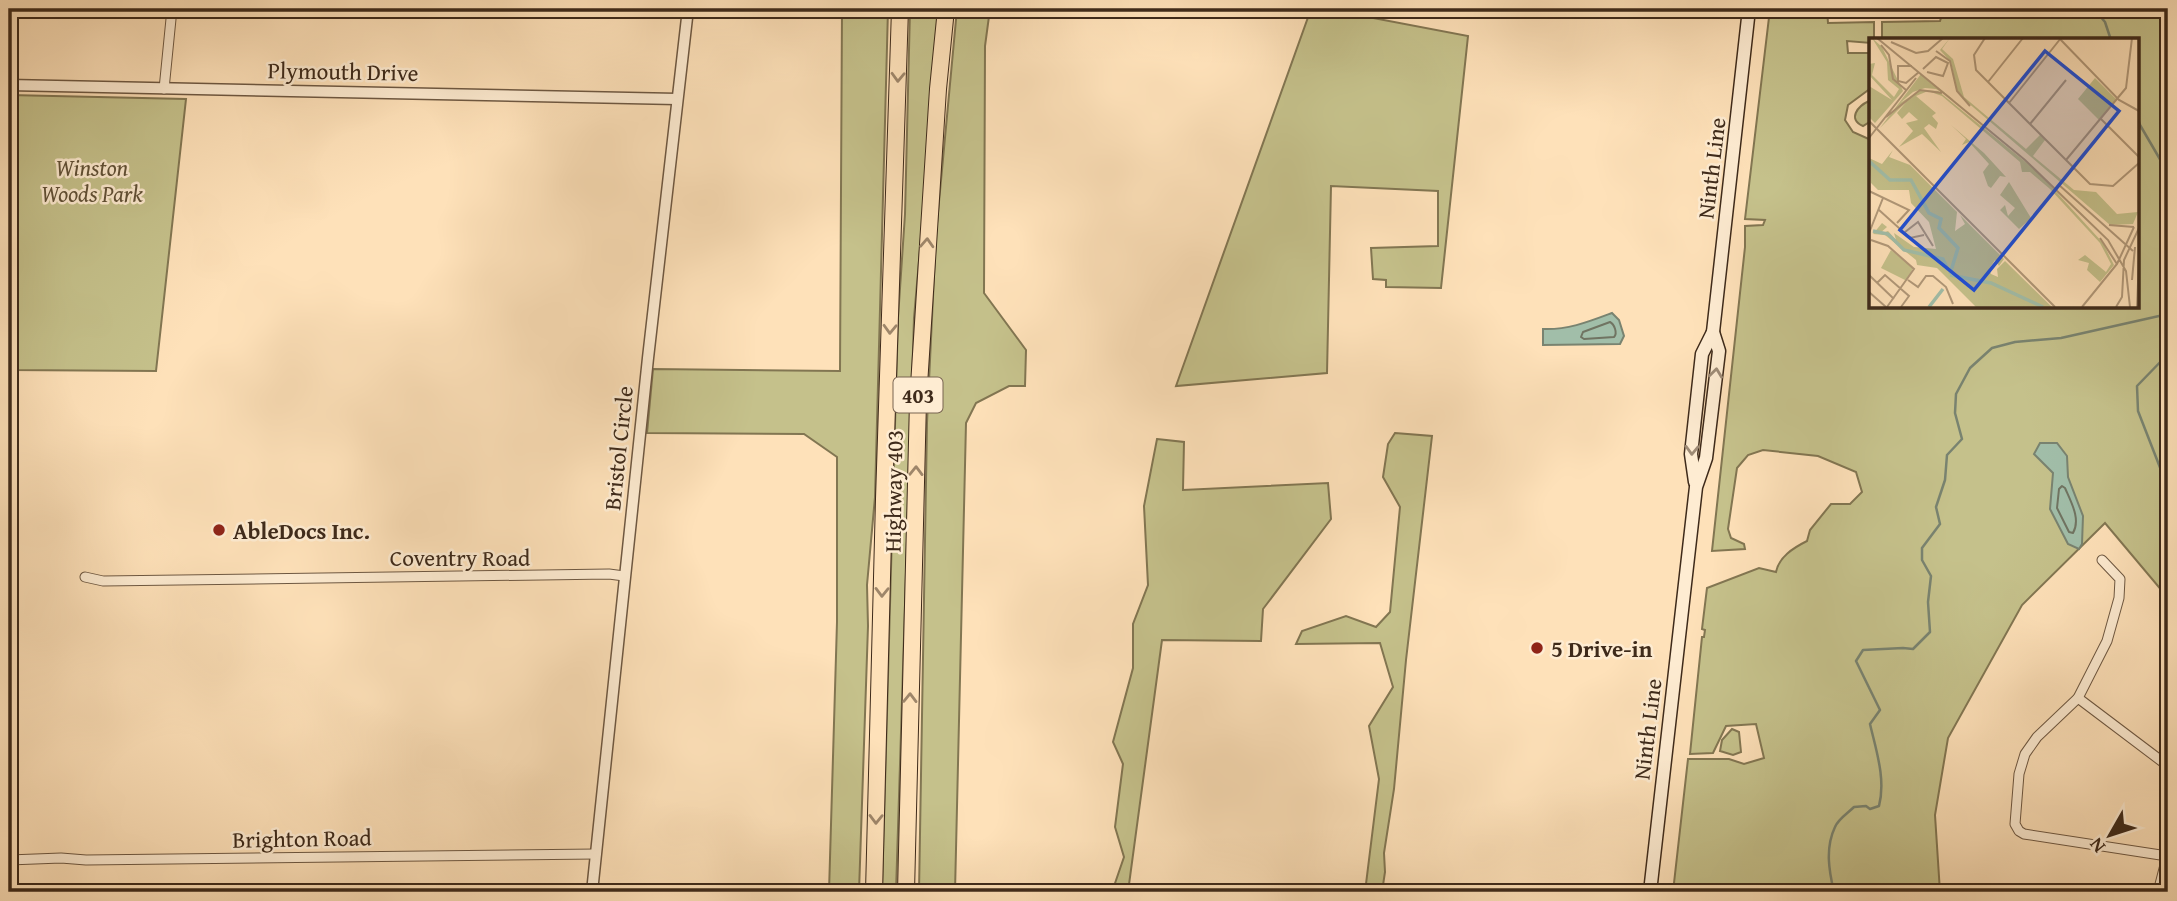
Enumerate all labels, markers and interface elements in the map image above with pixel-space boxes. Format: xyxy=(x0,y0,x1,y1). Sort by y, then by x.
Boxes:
inset map xyxy=(1869,38,2138,308)
street label: Plymouth Drive xyxy=(267,53,419,89)
one-way arrow xyxy=(891,72,906,83)
street label: Ninth Line xyxy=(1688,115,1734,221)
park label: Winston Woods Park xyxy=(41,151,143,210)
one-way arrow xyxy=(919,238,934,249)
one-way arrow xyxy=(883,324,898,335)
one-way arrow xyxy=(1708,367,1723,379)
road number: 403 xyxy=(894,378,942,412)
street label: Bristol Circle xyxy=(595,384,641,512)
street label: Highway 403 xyxy=(875,429,911,553)
one-way arrow xyxy=(1685,445,1700,456)
one-way arrow xyxy=(908,465,924,475)
place label: AbleDocs Inc. xyxy=(233,514,370,547)
marker: AbleDocs Inc. xyxy=(211,522,227,538)
street label: Coventry Road xyxy=(390,541,531,574)
one-way arrow xyxy=(874,587,889,598)
place label: 5 Drive-in xyxy=(1551,632,1653,665)
marker: 5 Drive-in xyxy=(1529,640,1545,656)
street label: Ninth Line xyxy=(1624,676,1670,782)
one-way arrow xyxy=(903,692,918,703)
north arrow xyxy=(2076,800,2146,870)
one-way arrow xyxy=(868,815,884,825)
street label: Brighton Road xyxy=(232,820,373,856)
text: N xyxy=(2082,832,2112,859)

